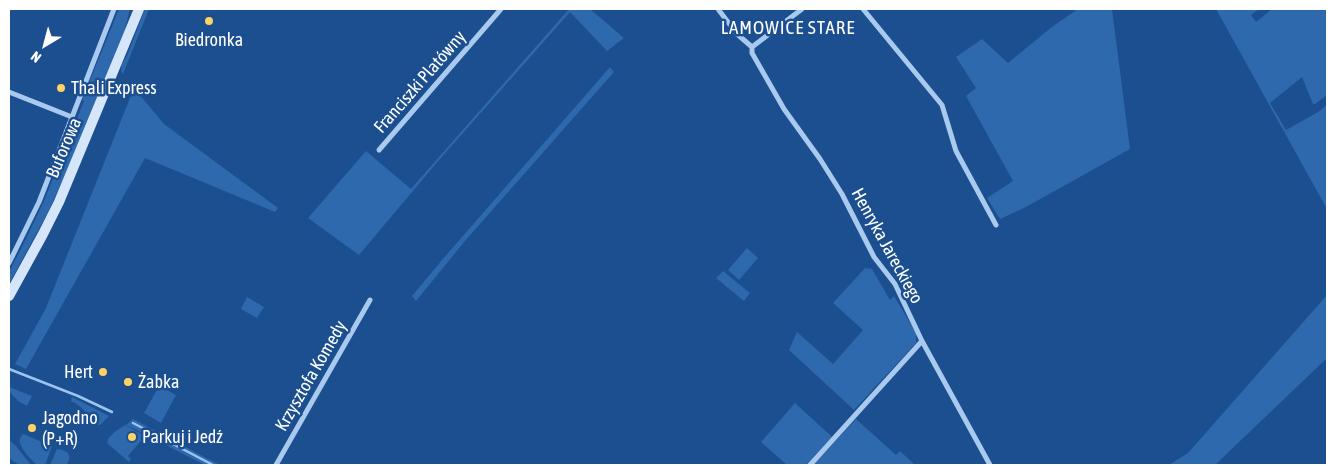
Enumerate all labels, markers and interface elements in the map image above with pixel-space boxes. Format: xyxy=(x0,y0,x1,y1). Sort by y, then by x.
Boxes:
marker: Biedronka xyxy=(203,15,215,27)
district label: LAMOWICE STARE xyxy=(719,17,857,39)
north arrow xyxy=(20,20,70,70)
street label: Franciszki Platówny xyxy=(370,26,470,138)
place label: Biedronka xyxy=(175,29,243,51)
text: N xyxy=(28,48,44,66)
place label: Thali Express xyxy=(71,77,157,99)
marker: Thali Express xyxy=(55,82,67,94)
street label: Buforowa xyxy=(42,115,86,181)
street label: Henryka Jareckiego xyxy=(846,185,928,307)
street label: Krzysztofa Komedy xyxy=(271,317,351,435)
place label: Hert xyxy=(64,361,93,383)
marker: Hert xyxy=(97,366,109,378)
place label: Żabka xyxy=(138,371,179,393)
marker: Żabka xyxy=(122,376,134,388)
place label: Jagodno (P+R) xyxy=(42,407,98,449)
marker: Jagodno (P+R) xyxy=(26,422,38,434)
place label: Parkuj i Jedź xyxy=(142,426,223,448)
marker: Parkuj i Jedź xyxy=(126,431,138,443)

